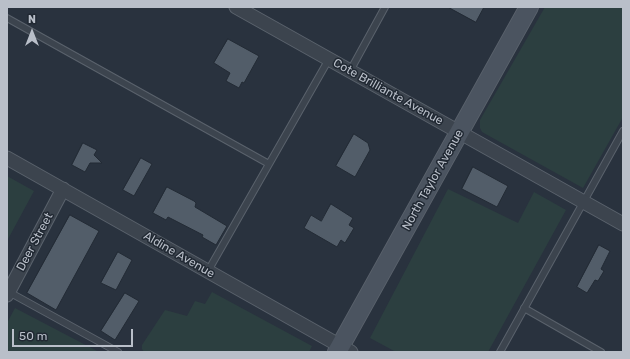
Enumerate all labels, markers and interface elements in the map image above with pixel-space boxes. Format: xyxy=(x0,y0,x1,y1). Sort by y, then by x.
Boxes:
north arrow xyxy=(12,12,52,52)
text: N xyxy=(28,13,36,26)
street label: Cote Brilliante Avenue xyxy=(330,56,446,128)
street label: North Taylor Avenue xyxy=(399,127,467,233)
street label: Deer Street xyxy=(14,210,56,274)
street label: Aldine Avenue xyxy=(141,229,217,281)
scale bar xyxy=(14,321,135,347)
text: 50 m xyxy=(19,329,47,343)

